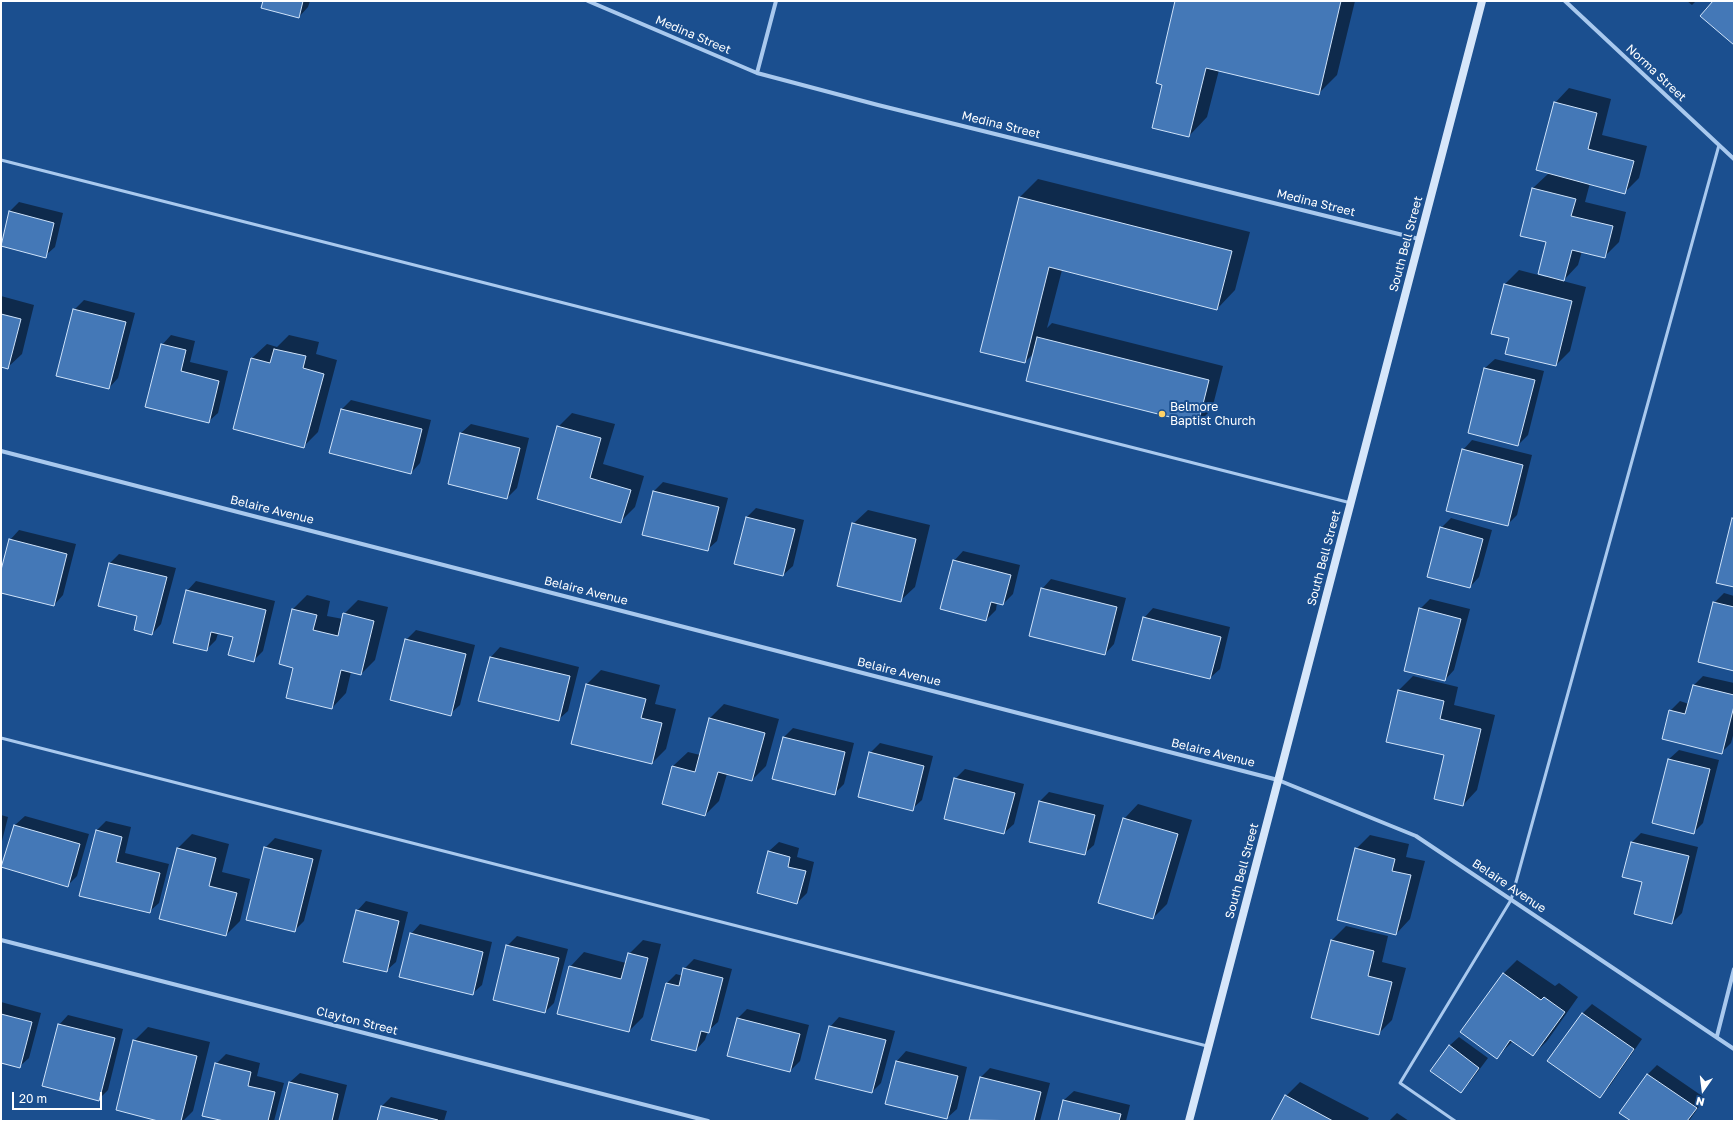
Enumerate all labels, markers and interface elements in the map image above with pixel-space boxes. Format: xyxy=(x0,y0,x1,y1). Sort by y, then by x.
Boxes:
street label: Medina Street xyxy=(653,13,733,57)
street label: Norma Street xyxy=(1623,42,1689,104)
street label: Medina Street xyxy=(960,108,1042,142)
street label: Medina Street xyxy=(1275,186,1357,220)
street label: South Bell Street xyxy=(1386,195,1426,293)
place label: Belmore Baptist Church xyxy=(1170,400,1256,428)
marker: Belmore Baptist Church xyxy=(1157,409,1167,419)
street label: Belaire Avenue xyxy=(229,493,315,527)
street label: South Bell Street xyxy=(1304,509,1344,607)
street label: Belaire Avenue xyxy=(543,574,629,608)
street label: Belaire Avenue xyxy=(856,655,942,689)
street label: Belaire Avenue xyxy=(1170,736,1256,770)
street label: South Bell Street xyxy=(1222,822,1262,920)
street label: Belaire Avenue xyxy=(1469,856,1549,916)
street label: Clayton Street xyxy=(315,1004,399,1038)
north arrow xyxy=(1683,1070,1723,1110)
scale bar xyxy=(14,1084,104,1110)
text: 20 m xyxy=(19,1091,47,1106)
text: N xyxy=(1694,1095,1706,1109)

